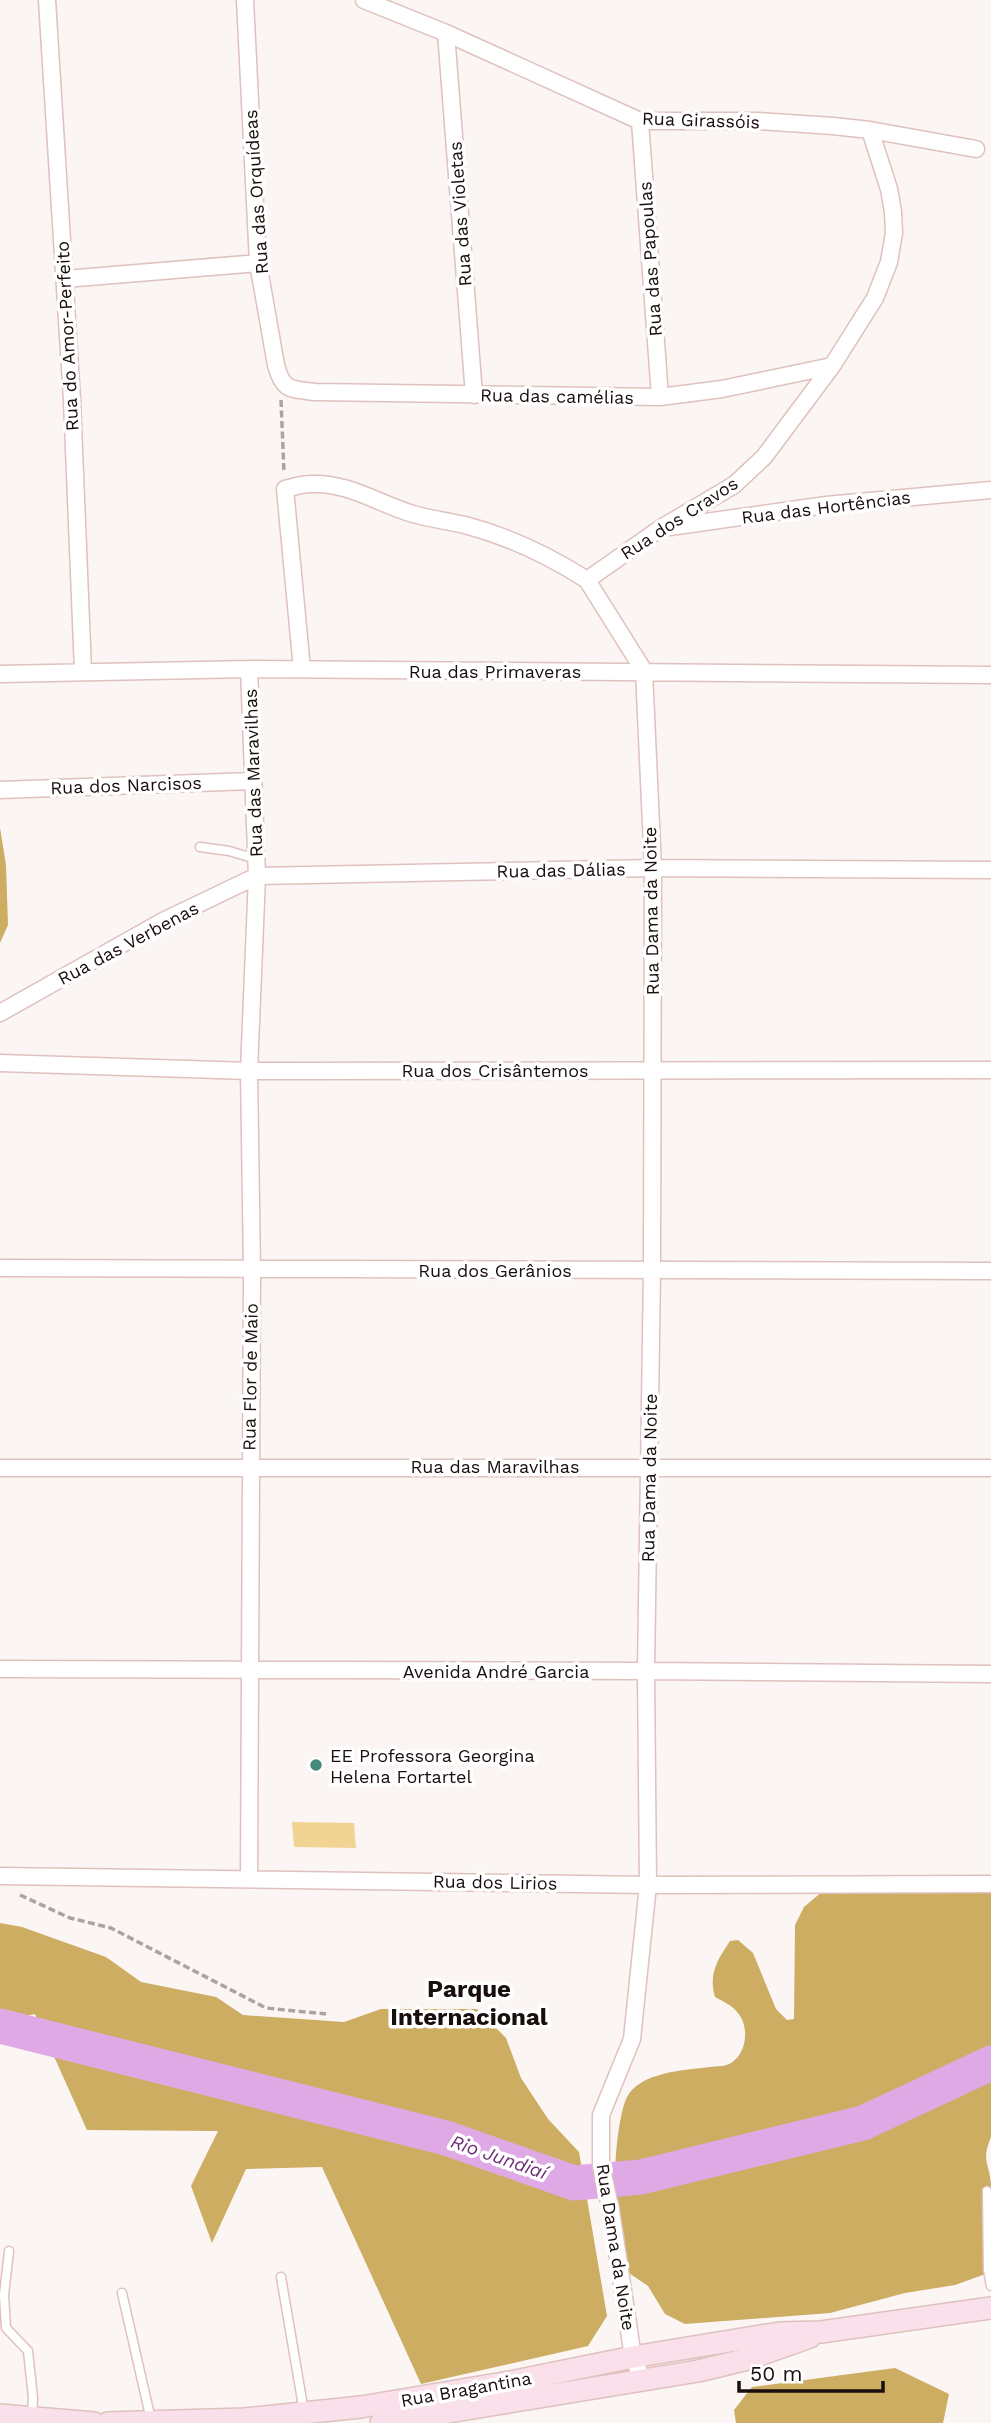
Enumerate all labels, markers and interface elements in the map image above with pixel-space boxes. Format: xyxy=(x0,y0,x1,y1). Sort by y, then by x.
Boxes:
street label: Rua Girassóis xyxy=(642,107,760,133)
street label: Rua das Orquídeas xyxy=(240,109,272,275)
street label: Rua das Violetas xyxy=(444,141,476,287)
street label: Rua das Papoulas xyxy=(634,181,666,337)
street label: Rua do Amor-Perfeito xyxy=(52,240,82,432)
street label: Rua das camélias xyxy=(480,384,634,408)
street label: Rua dos Cravos xyxy=(616,472,742,564)
street label: Rua das Hortências xyxy=(740,486,912,528)
street label: Rua das Primaveras xyxy=(409,661,581,682)
street label: Rua das Maravilhas xyxy=(240,688,266,858)
street label: Rua dos Narcisos xyxy=(50,772,202,798)
street label: Rua Dama da Noite xyxy=(639,826,663,996)
street label: Rua das Dálias xyxy=(496,858,626,882)
street label: Rua das Verbenas xyxy=(54,897,202,989)
street label: Rua dos Crisântemos xyxy=(401,1060,589,1081)
street label: Rua dos Gerânios xyxy=(418,1260,572,1281)
street label: Rua Flor de Maio xyxy=(238,1303,262,1451)
street label: Rua Dama da Noite xyxy=(637,1393,661,1563)
street label: Rua das Maravilhas xyxy=(411,1456,579,1477)
street label: Avenida André Garcia xyxy=(403,1661,589,1682)
place label: EE Professora Georgina Helena Fortartel xyxy=(330,1745,535,1787)
marker: EE Professora Georgina Helena Fortartel xyxy=(308,1757,324,1773)
street label: Rua dos Lirios xyxy=(433,1870,557,1894)
district label: Parque Internacional xyxy=(390,1975,548,2031)
water label: Rio Jundiaí xyxy=(448,2130,553,2185)
street label: Rua Dama da Noite xyxy=(592,2162,640,2332)
scale bar xyxy=(739,2350,883,2394)
text: 50 m xyxy=(750,2361,802,2386)
street label: Rua Bragantina xyxy=(399,2367,533,2411)

